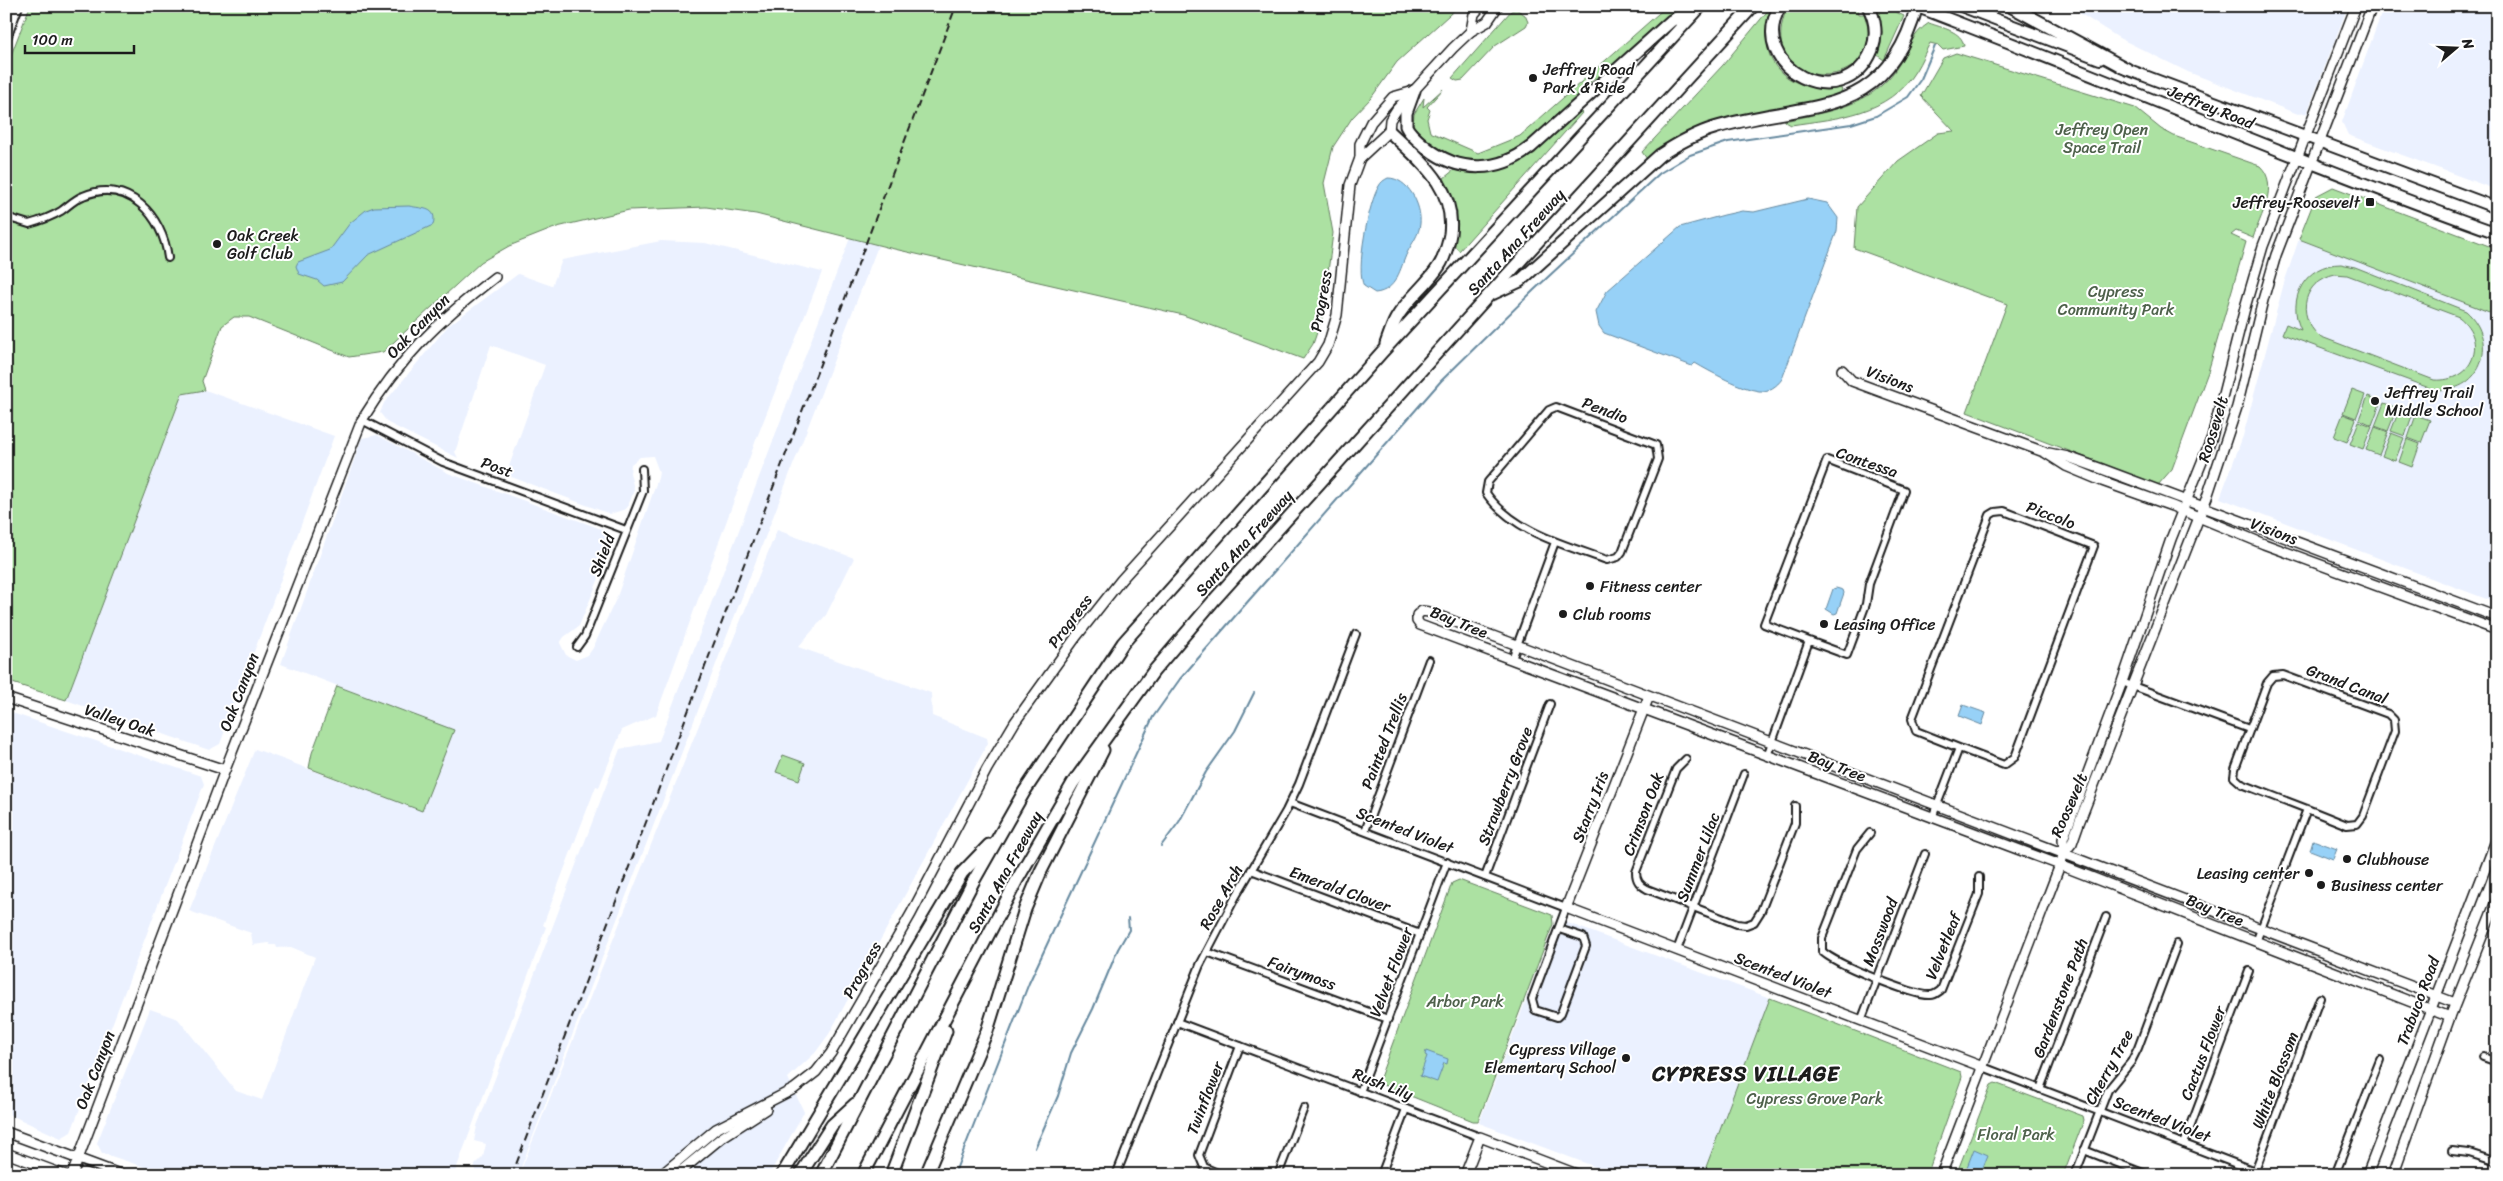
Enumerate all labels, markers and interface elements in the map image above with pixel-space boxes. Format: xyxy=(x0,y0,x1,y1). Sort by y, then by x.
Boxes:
scale bar xyxy=(25,22,134,54)
north arrow xyxy=(2430,22,2480,72)
text: 100 m xyxy=(32,27,73,53)
text: N xyxy=(2454,34,2481,53)
place label: Jeffrey Road Park & Ride xyxy=(1542,55,1636,102)
marker: Jeffrey Road Park & Ride xyxy=(1527,72,1539,84)
street label: Jeffrey Road xyxy=(2162,76,2260,138)
park label: Jeffrey Open Space Trail xyxy=(2055,115,2149,162)
street label: Santa Ana Freeway xyxy=(1460,181,1573,302)
place label: Jeffrey-Roosevelt xyxy=(2232,188,2361,217)
marker: Jeffrey-Roosevelt xyxy=(2364,196,2376,208)
place label: Oak Creek Golf Club xyxy=(227,221,299,268)
marker: Oak Creek Golf Club xyxy=(211,238,223,250)
street label: Progress xyxy=(1301,267,1341,334)
park label: Cypress Community Park xyxy=(2058,277,2175,324)
street label: Oak Canyon xyxy=(379,286,457,366)
street label: Visions xyxy=(1862,357,1918,401)
place label: Jeffrey Trail Middle School xyxy=(2384,378,2484,425)
street label: Pendio xyxy=(1578,388,1632,432)
street label: Roosevelt xyxy=(2189,392,2237,466)
marker: Jeffrey Trail Middle School xyxy=(2369,395,2381,407)
street label: Contessa xyxy=(1832,438,1902,486)
street label: Post xyxy=(477,448,517,486)
street label: Santa Ana Freeway xyxy=(1188,482,1301,603)
street label: Piccolo xyxy=(2022,492,2080,538)
street label: Visions xyxy=(2246,509,2302,553)
street label: Shield xyxy=(581,528,624,581)
place label: Fitness center xyxy=(1600,572,1703,601)
marker: Fitness center xyxy=(1584,580,1596,592)
street label: Progress xyxy=(1040,587,1101,654)
street label: Bay Tree xyxy=(1426,597,1493,647)
place label: Club rooms xyxy=(1573,600,1652,629)
marker: Club rooms xyxy=(1557,608,1569,620)
place label: Leasing Office xyxy=(1834,610,1935,639)
marker: Leasing Office xyxy=(1818,618,1830,630)
street label: Oak Canyon xyxy=(211,648,267,736)
street label: Grand Canal xyxy=(2302,655,2392,713)
street label: Painted Trellis xyxy=(1352,688,1416,793)
street label: Valley Oak xyxy=(81,695,160,745)
street label: Strawberry Grove xyxy=(1469,722,1541,850)
street label: Bay Tree xyxy=(1804,742,1871,790)
street label: Starry Iris xyxy=(1563,767,1617,847)
street label: Crimson Oak xyxy=(1614,767,1672,860)
street label: Roosevelt xyxy=(2042,768,2096,842)
street label: Scented Violet xyxy=(1352,798,1459,862)
street label: Santa Ana Freeway xyxy=(959,805,1051,939)
street label: Summer Lilac xyxy=(1668,808,1728,906)
place label: Clubhouse xyxy=(2357,845,2429,874)
marker: Clubhouse xyxy=(2341,853,2353,865)
street label: Emerald Clover xyxy=(1285,857,1396,921)
street label: Rose Arch xyxy=(1191,859,1251,935)
place label: Leasing center xyxy=(2197,859,2300,888)
marker: Leasing center xyxy=(2303,867,2315,879)
place label: Business center xyxy=(2331,871,2444,900)
marker: Business center xyxy=(2315,879,2327,891)
street label: Bay Tree xyxy=(2182,885,2249,935)
street label: Mosswood xyxy=(1854,892,1907,971)
street label: Velvetleaf xyxy=(1916,906,1970,984)
street label: Velvet Flower xyxy=(1361,921,1422,1021)
street label: Gardenstone Path xyxy=(2024,934,2096,1062)
street label: Progress xyxy=(834,935,890,1004)
street label: Scented Violet xyxy=(1730,943,1837,1007)
street label: Fairymoss xyxy=(1264,947,1341,999)
street label: Trabuco Road xyxy=(2388,951,2449,1050)
park label: Arbor Park xyxy=(1425,987,1504,1016)
street label: Cactus Flower xyxy=(2172,1000,2235,1105)
street label: Cherry Tree xyxy=(2076,1024,2142,1110)
street label: Oak Canyon xyxy=(67,1026,123,1114)
street label: White Blossom xyxy=(2243,1027,2307,1133)
place label: Cypress Village Elementary School xyxy=(1484,1035,1616,1082)
marker: Cypress Village Elementary School xyxy=(1620,1052,1632,1064)
district label: CYPRESS VILLAGE xyxy=(1651,1055,1841,1093)
street label: Twinflower xyxy=(1178,1056,1233,1139)
street label: Rush Lily xyxy=(1348,1059,1418,1109)
park label: Cypress Grove Park xyxy=(1747,1084,1883,1113)
street label: Scented Violet xyxy=(2109,1087,2216,1151)
park label: Floral Park xyxy=(1977,1120,2055,1149)

